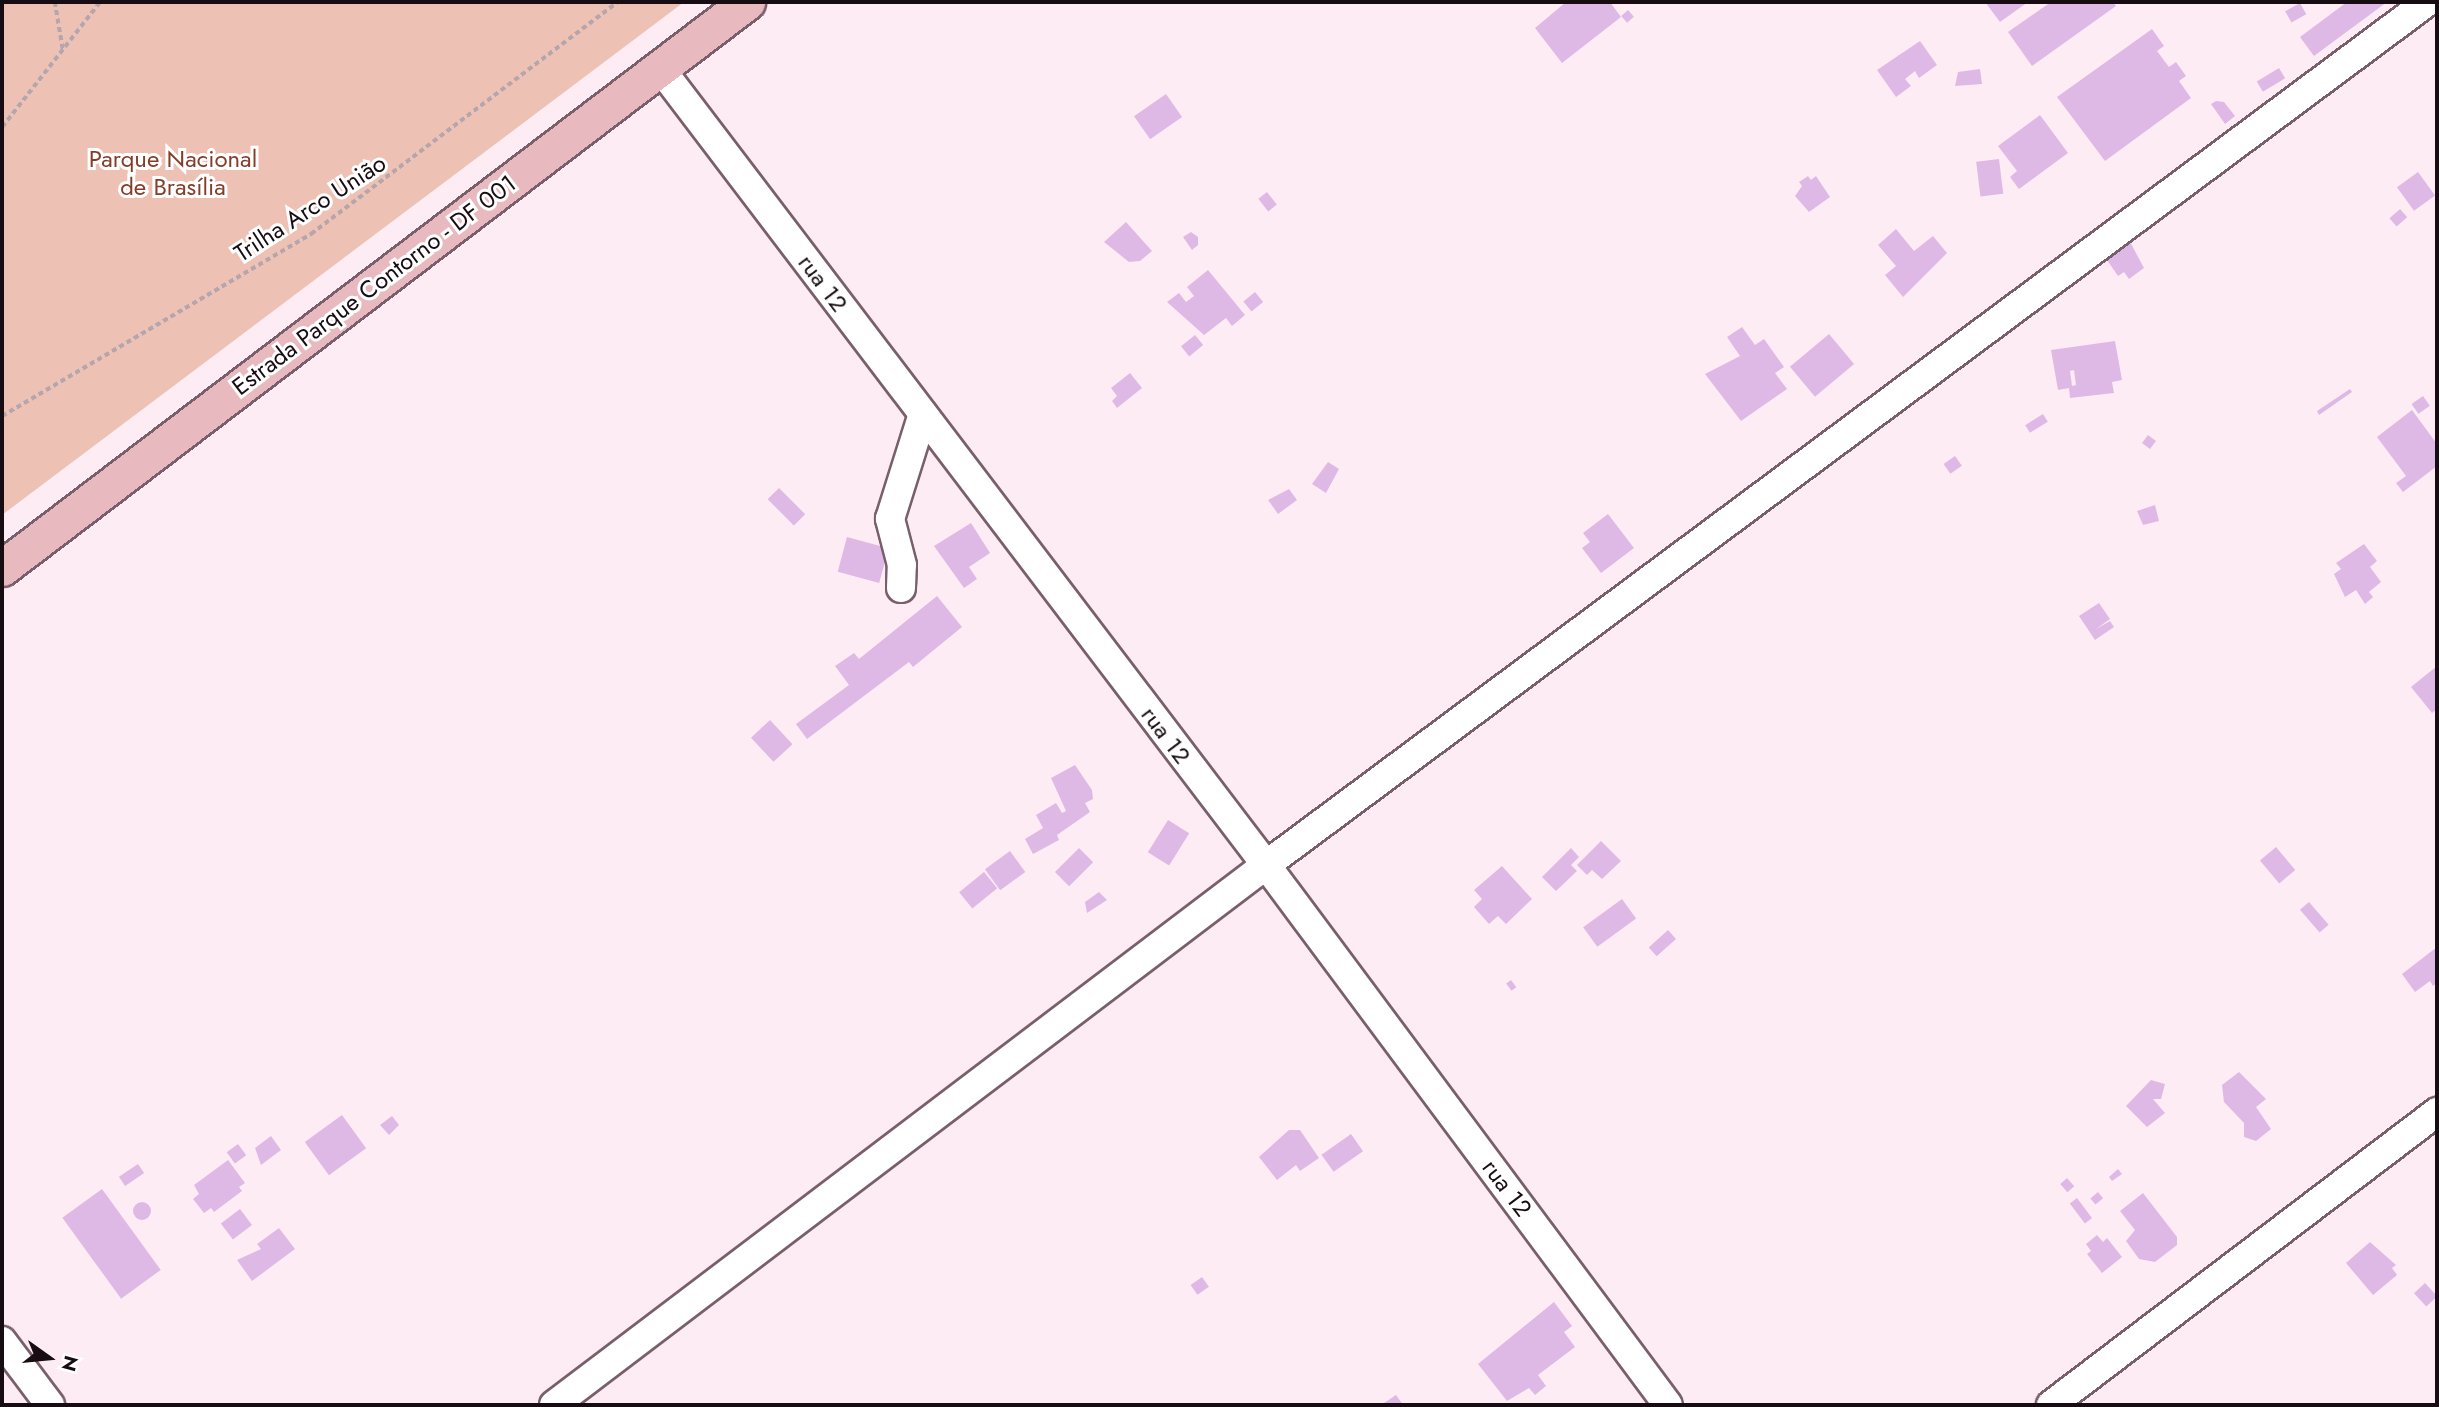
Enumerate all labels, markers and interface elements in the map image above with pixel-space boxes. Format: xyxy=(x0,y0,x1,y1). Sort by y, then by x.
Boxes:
park label: Parque Nacional de Brasília xyxy=(89,145,257,201)
street label: Trilha Arco União xyxy=(229,148,391,268)
street label: Estrada Parque Contorno - DF 001 xyxy=(226,169,522,401)
street label: rua 12 xyxy=(792,249,854,317)
street label: rua 12 xyxy=(1135,701,1197,769)
street label: rua 12 xyxy=(1476,1154,1538,1222)
north arrow xyxy=(14,1323,84,1393)
text: N xyxy=(55,1353,85,1374)

